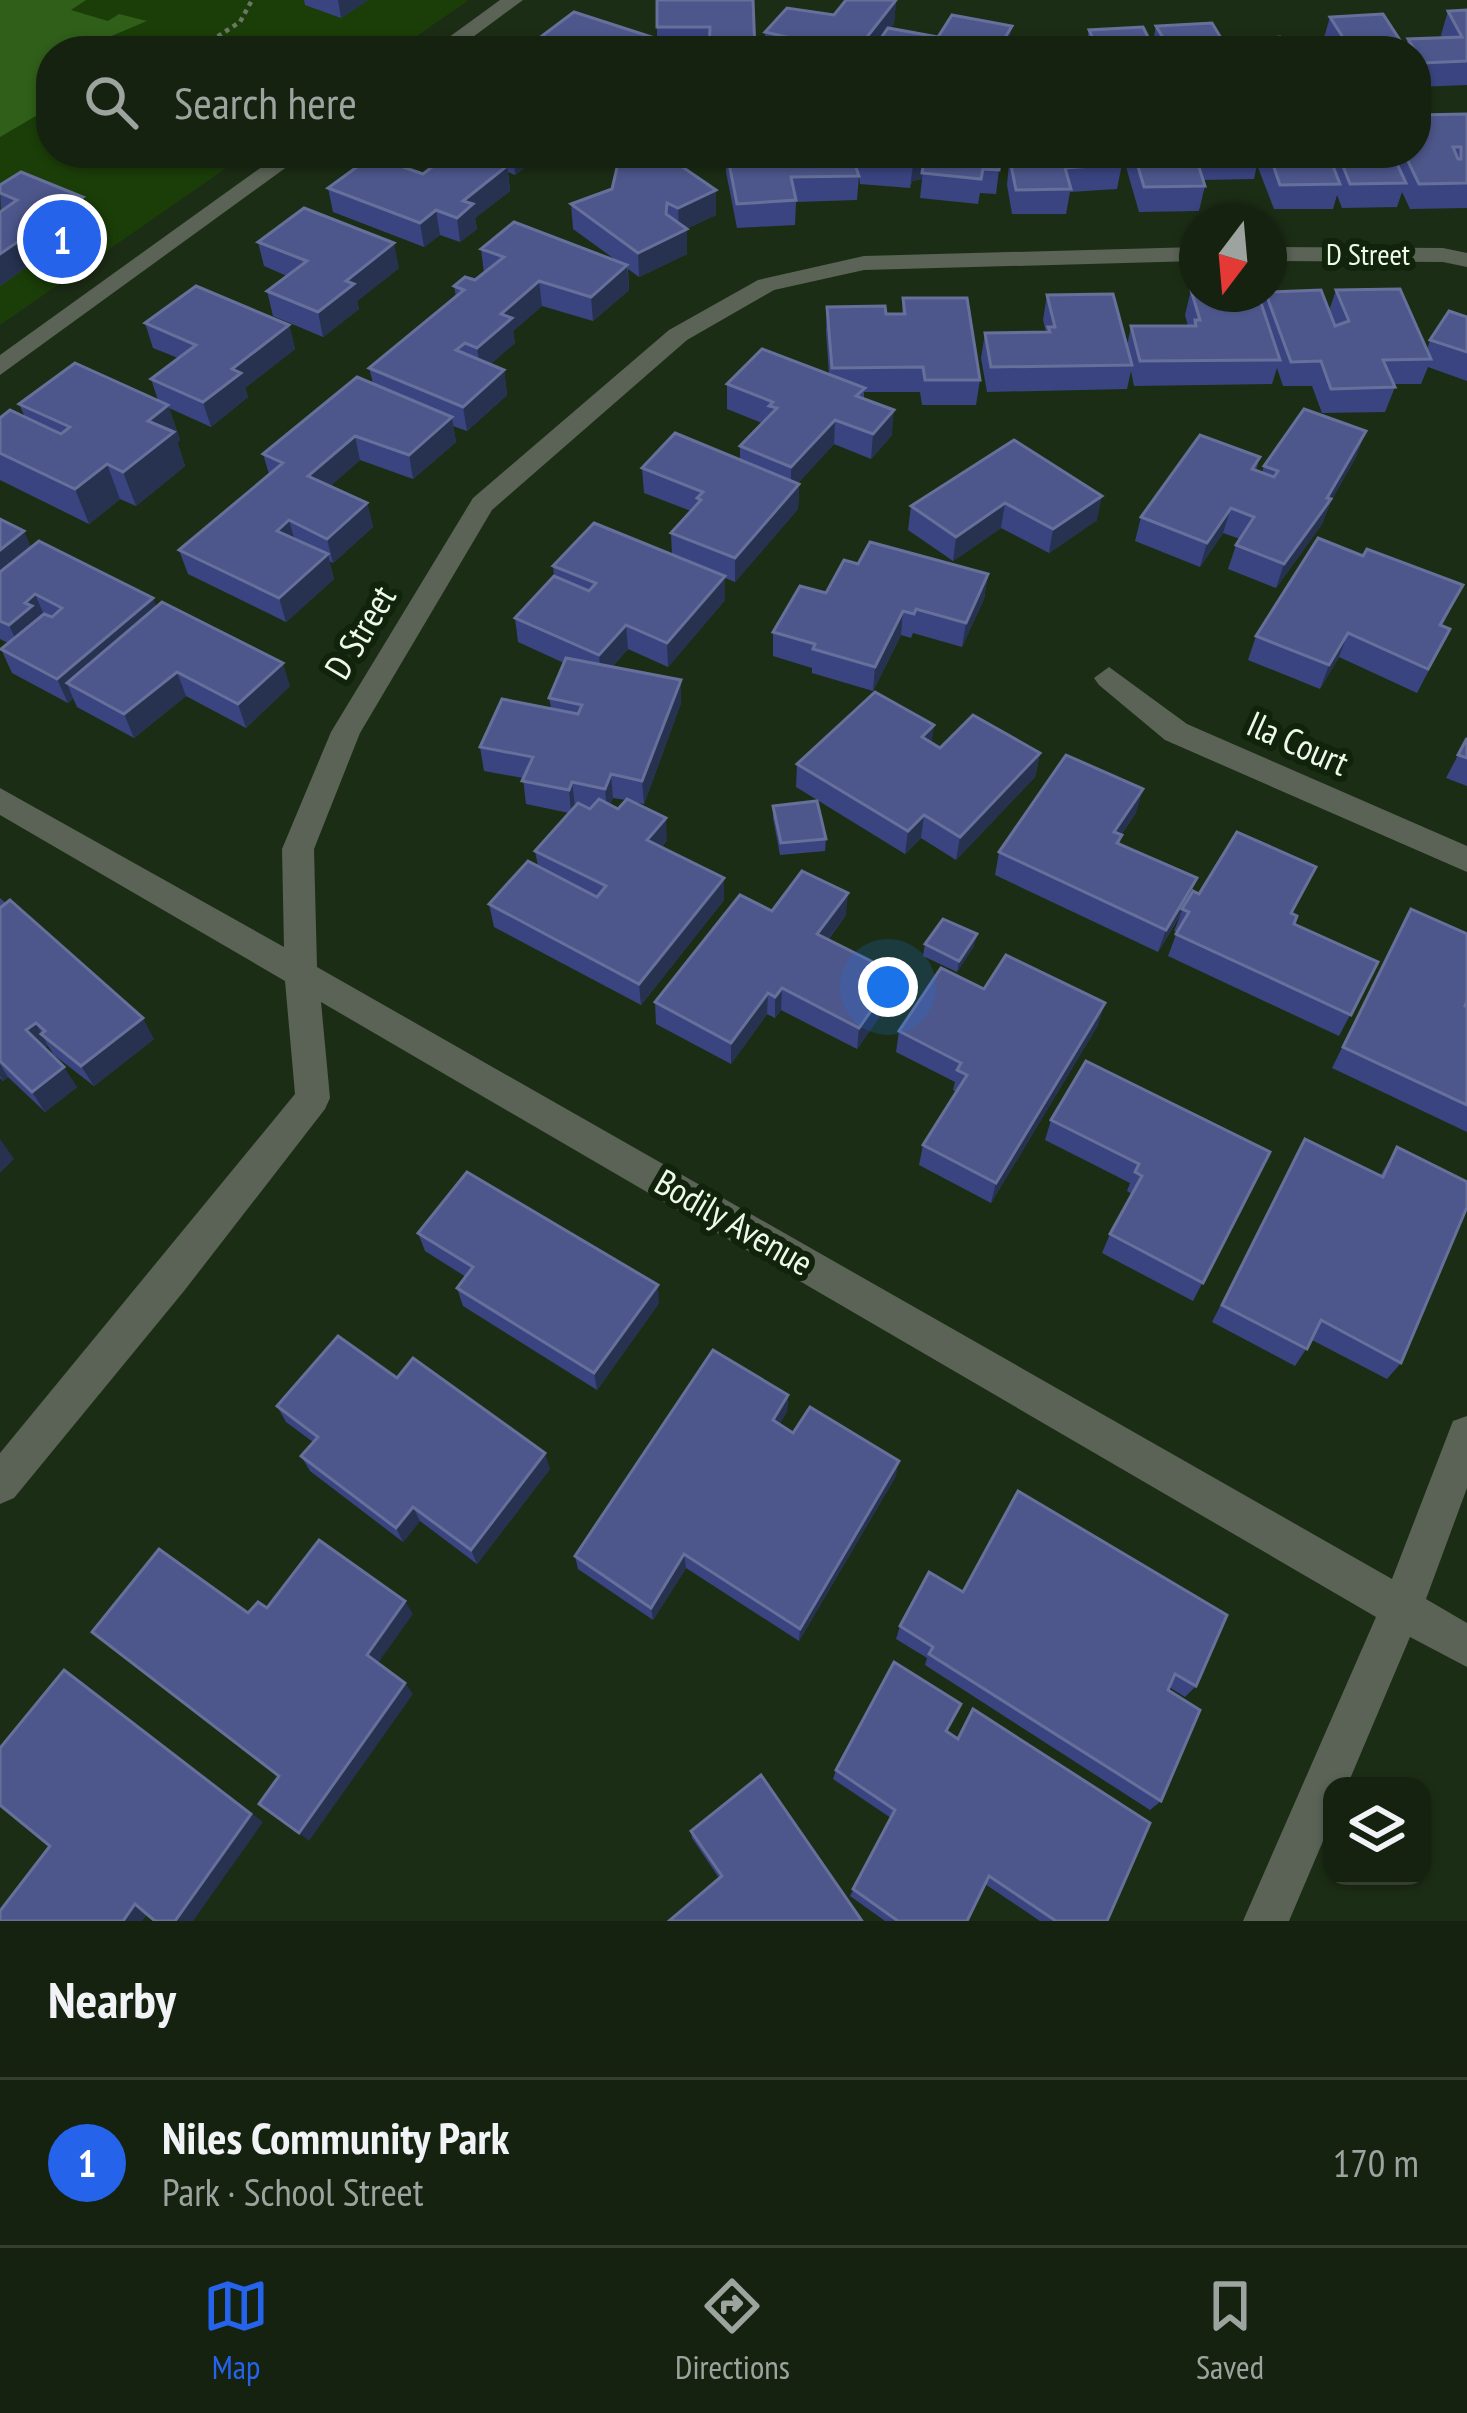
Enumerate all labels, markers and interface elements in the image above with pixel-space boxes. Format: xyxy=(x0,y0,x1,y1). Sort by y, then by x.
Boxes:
search box xyxy=(36,36,1431,168)
icon: search xyxy=(78,69,144,135)
text: Search here xyxy=(174,73,357,131)
pin: 1 xyxy=(23,194,101,284)
north arrow xyxy=(1179,204,1287,312)
street label: D Street xyxy=(1326,234,1411,273)
street label: D Street xyxy=(313,576,406,687)
street label: Ila Court xyxy=(1240,699,1356,786)
your location xyxy=(858,957,918,1017)
street label: Bodily Avenue xyxy=(647,1158,822,1286)
map controls xyxy=(1323,1777,1431,1885)
button: layers xyxy=(1323,1777,1431,1885)
text: Nearby xyxy=(48,1966,176,2032)
text: Niles Community Park xyxy=(162,2108,509,2166)
text: 1 xyxy=(78,2137,96,2188)
text: 170 m xyxy=(1333,2137,1419,2188)
text: Park · School Street xyxy=(162,2166,423,2217)
tab: Map xyxy=(203,2273,269,2388)
tab: Directions xyxy=(675,2273,790,2388)
tab: Saved xyxy=(1196,2273,1264,2388)

